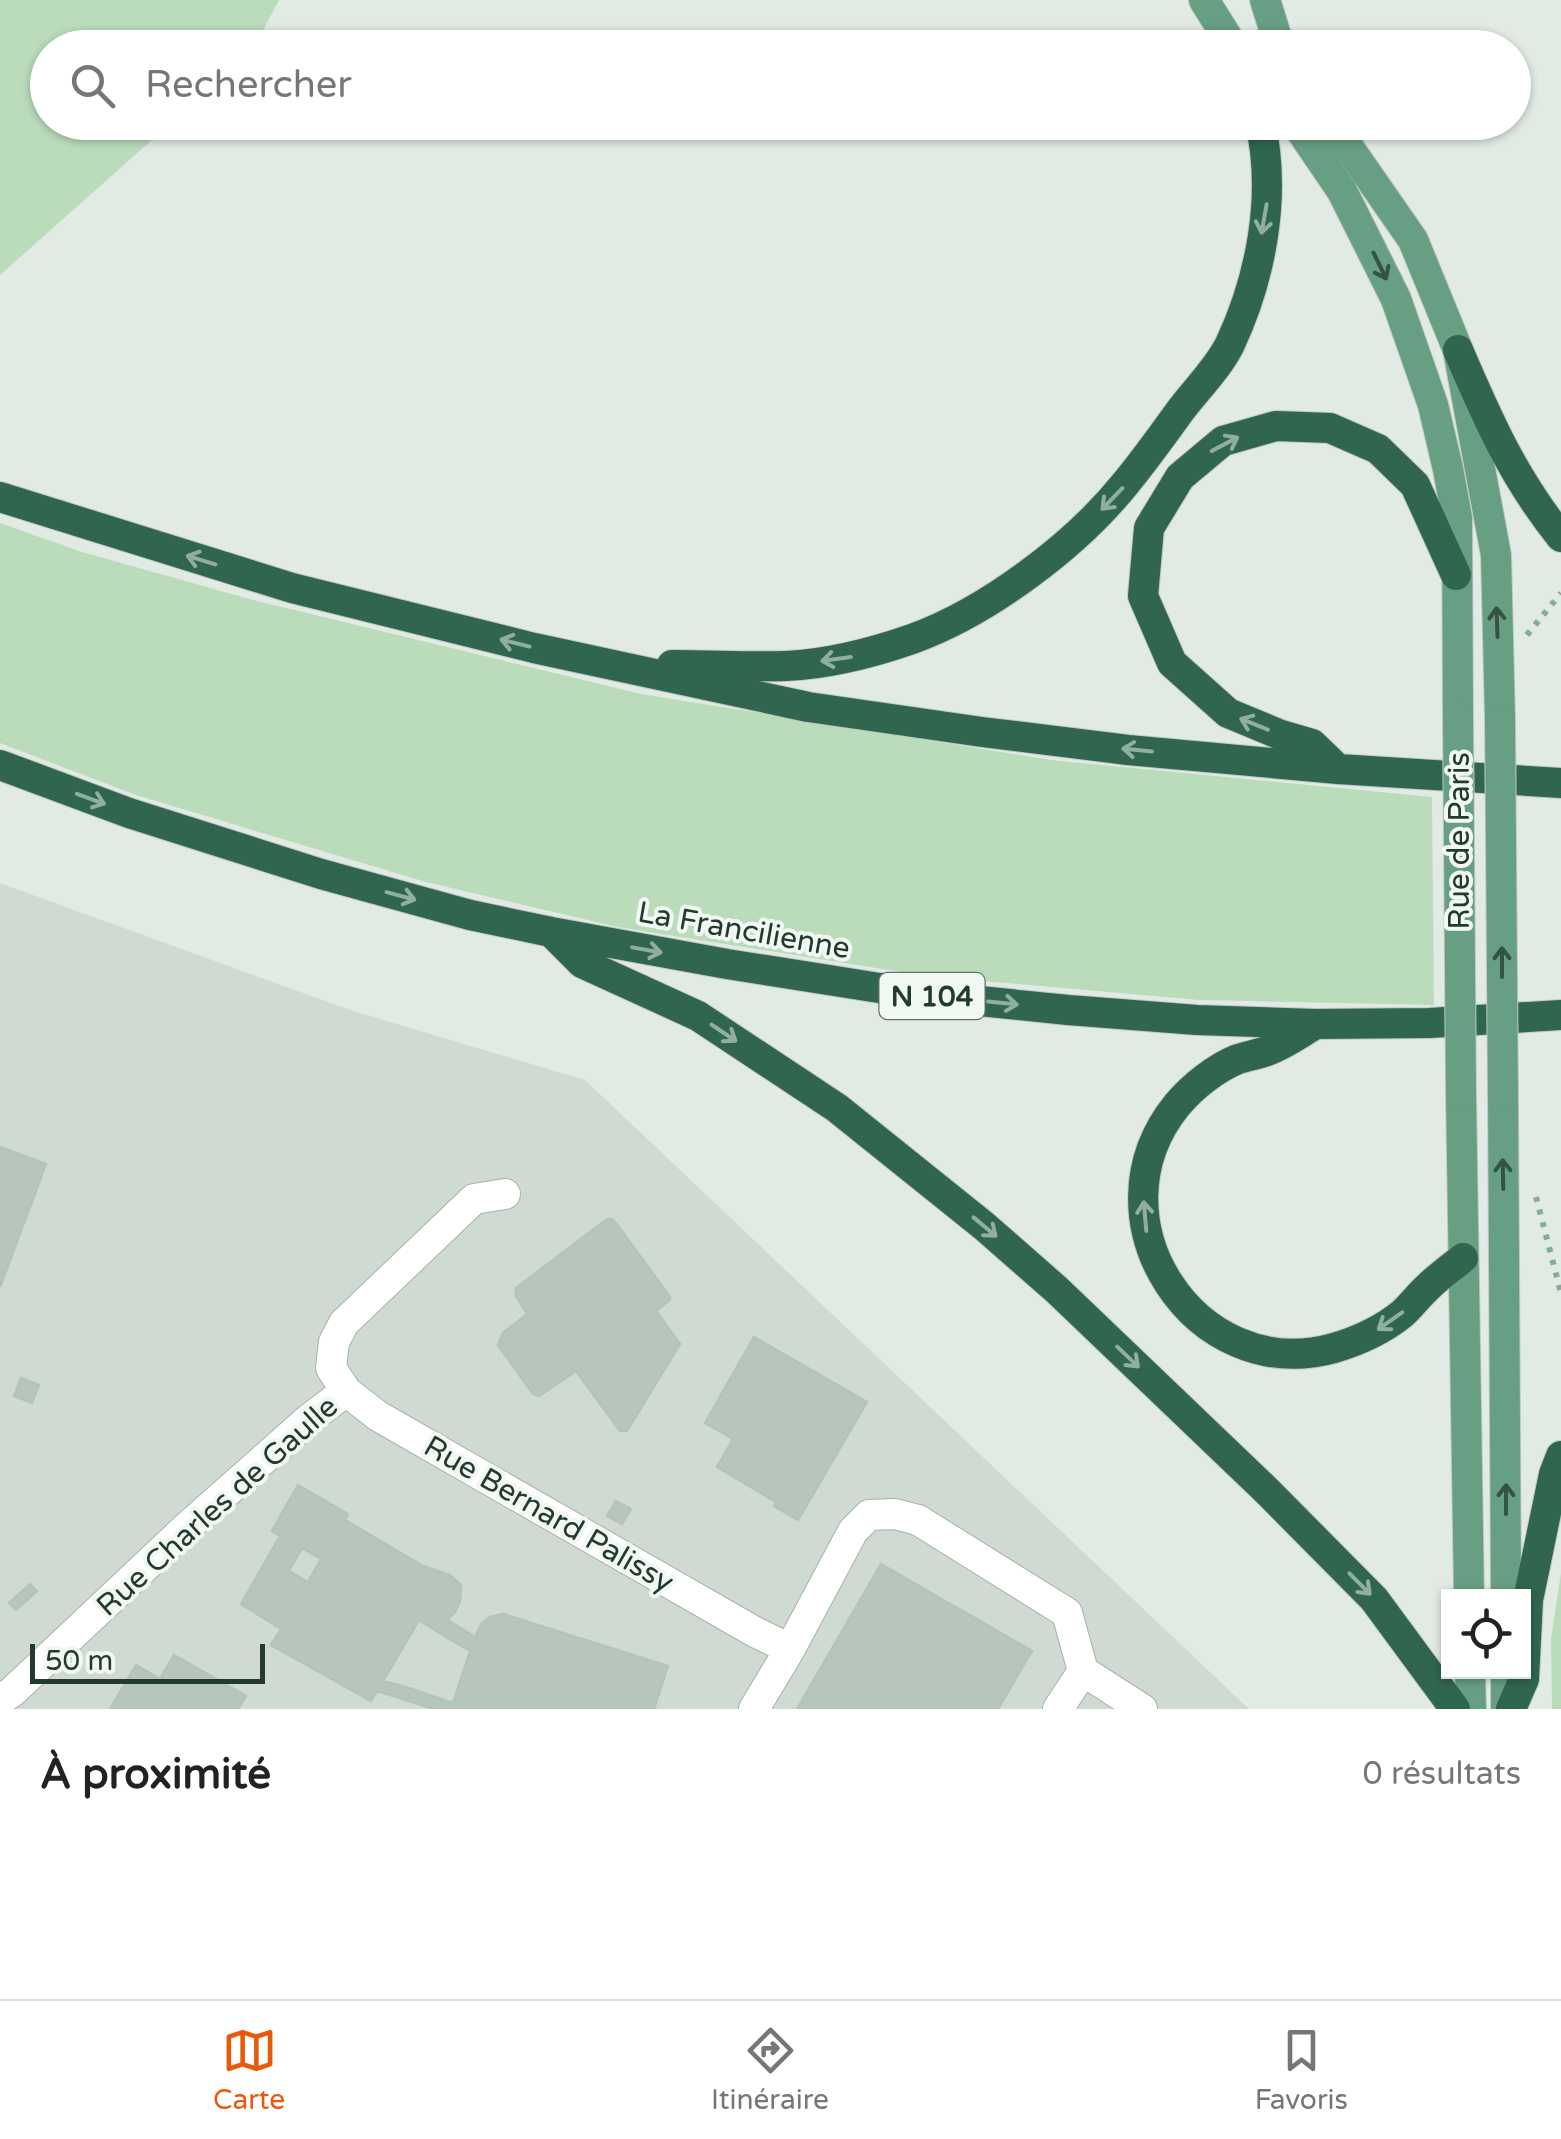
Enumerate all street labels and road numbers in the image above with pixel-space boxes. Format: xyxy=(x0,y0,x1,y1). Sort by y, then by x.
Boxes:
street label: Rue de Paris xyxy=(1441,752,1478,930)
street label: La Francilienne xyxy=(635,894,853,967)
road number: N 104 xyxy=(880,973,984,1019)
street label: Rue Charles de Gaulle xyxy=(89,1388,346,1624)
street label: Rue Bernard Palissy xyxy=(417,1428,680,1601)

